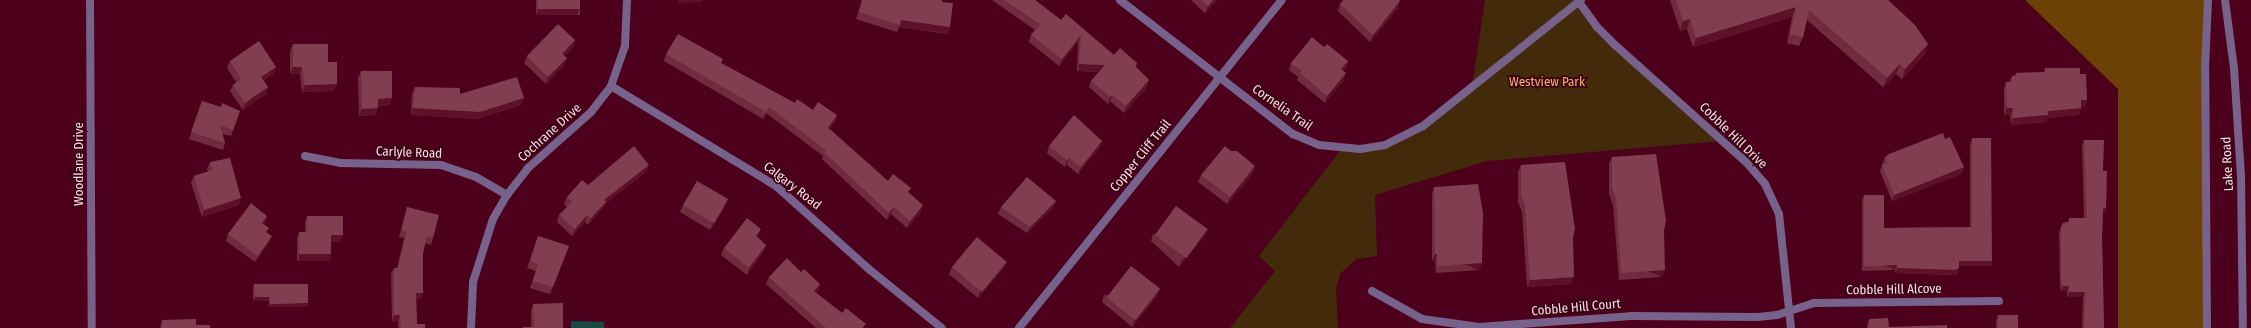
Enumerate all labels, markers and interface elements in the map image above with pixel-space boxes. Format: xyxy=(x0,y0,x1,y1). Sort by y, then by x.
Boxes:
park label: Westview Park xyxy=(1509,74,1585,90)
street label: Cornelia Trail xyxy=(1249,82,1315,134)
street label: Cochrane Drive xyxy=(515,100,585,166)
street label: Cobble Hill Drive xyxy=(1696,100,1770,172)
street label: Copper Cliff Trail xyxy=(1107,117,1175,195)
street label: Woodlane Drive xyxy=(71,122,87,206)
street label: Lake Road xyxy=(2219,136,2237,192)
street label: Carlyle Road xyxy=(376,144,442,162)
street label: Calgary Road xyxy=(760,159,824,213)
street label: Cobble Hill Alcove xyxy=(1846,281,1942,299)
street label: Cobble Hill Court xyxy=(1531,296,1621,320)

